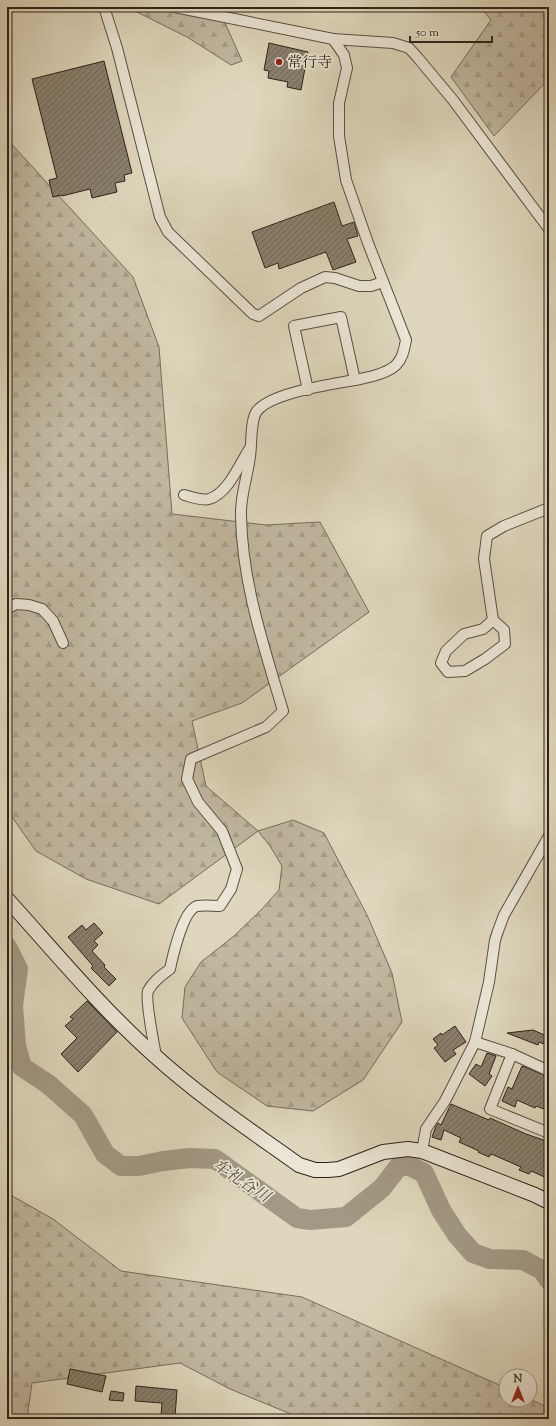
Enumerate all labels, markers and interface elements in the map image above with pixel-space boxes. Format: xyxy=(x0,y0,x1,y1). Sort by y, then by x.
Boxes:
scale bar xyxy=(410,18,492,44)
text: 50 m xyxy=(415,24,439,42)
place label: 常行寺 xyxy=(287,53,332,74)
marker: 常行寺 xyxy=(274,57,284,67)
water label: 牟礼谷川 xyxy=(208,1155,275,1210)
north arrow xyxy=(498,1368,538,1408)
text: N xyxy=(513,1371,523,1387)

